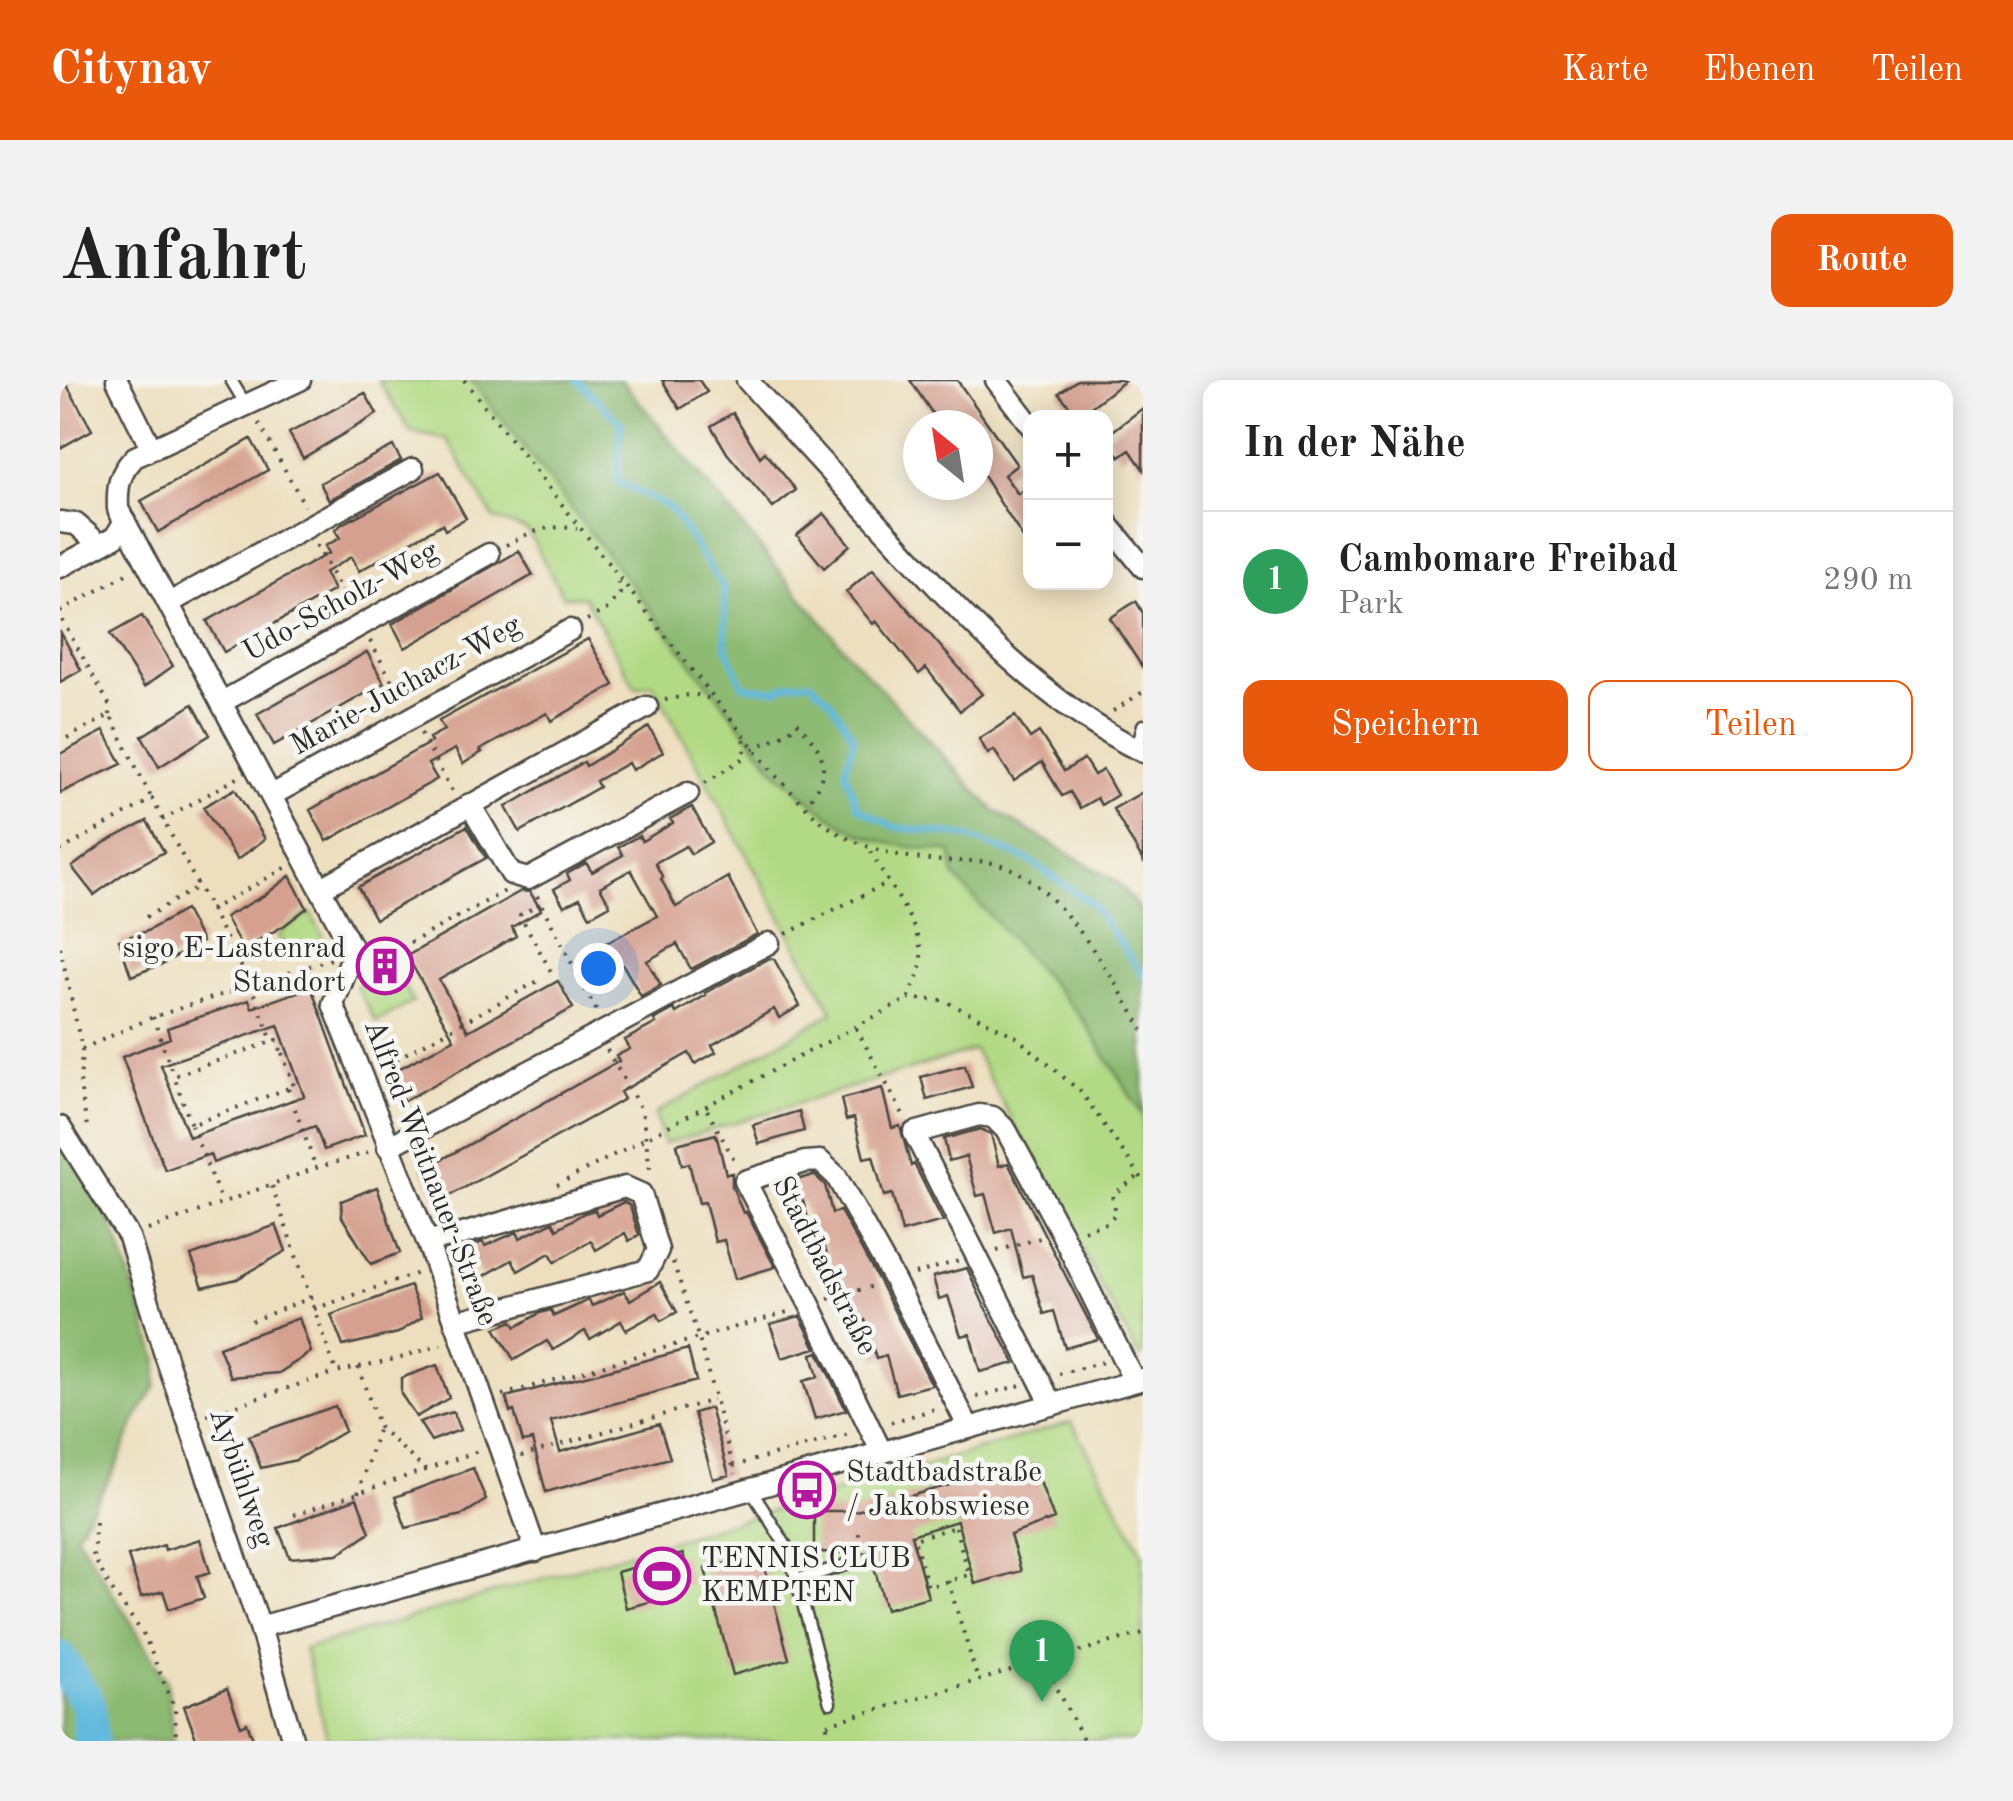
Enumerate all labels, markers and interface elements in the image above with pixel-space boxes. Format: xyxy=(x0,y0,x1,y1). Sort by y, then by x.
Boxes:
text: Citynav xyxy=(50,46,213,94)
text: Karte xyxy=(1562,53,1648,88)
text: Ebenen xyxy=(1703,53,1815,88)
text: Teilen xyxy=(1870,53,1963,88)
button: Route xyxy=(1771,214,1953,307)
text: Anfahrt xyxy=(60,225,307,295)
north arrow xyxy=(903,410,993,500)
map controls xyxy=(1023,410,1113,590)
button: + xyxy=(1023,410,1113,500)
text: In der Nähe xyxy=(1243,424,1466,466)
button: − xyxy=(1023,500,1113,590)
street label: Udo-Scholz-Weg xyxy=(238,536,444,668)
text: Cambomare Freibad xyxy=(1338,542,1678,580)
text: 1 xyxy=(1266,565,1285,597)
text: 290 m xyxy=(1823,565,1913,597)
text: Park xyxy=(1338,589,1404,621)
street label: Marie-Juchacz-Weg xyxy=(286,610,526,762)
button: Speichern xyxy=(1243,680,1568,771)
button: Teilen xyxy=(1588,680,1913,771)
place label: sigo E-Lastenrad Standort xyxy=(122,934,346,998)
building icon: sigo E-Lastenrad Standort xyxy=(355,936,415,996)
your location xyxy=(573,943,624,994)
street label: Alfred-Weitnauer-Straße xyxy=(358,1016,502,1330)
street label: Stadtbadstraße xyxy=(766,1172,882,1360)
street label: Aybühlweg xyxy=(203,1404,279,1552)
place label: Stadtbadstraße / Jakobswiese xyxy=(846,1458,1042,1522)
bus stop icon: Stadtbadstraße / Jakobswiese xyxy=(777,1460,837,1520)
place label: TENNIS CLUB KEMPTEN xyxy=(701,1544,911,1608)
sports icon: TENNIS CLUB KEMPTEN xyxy=(632,1546,692,1606)
pin: 1 xyxy=(1010,1620,1074,1702)

